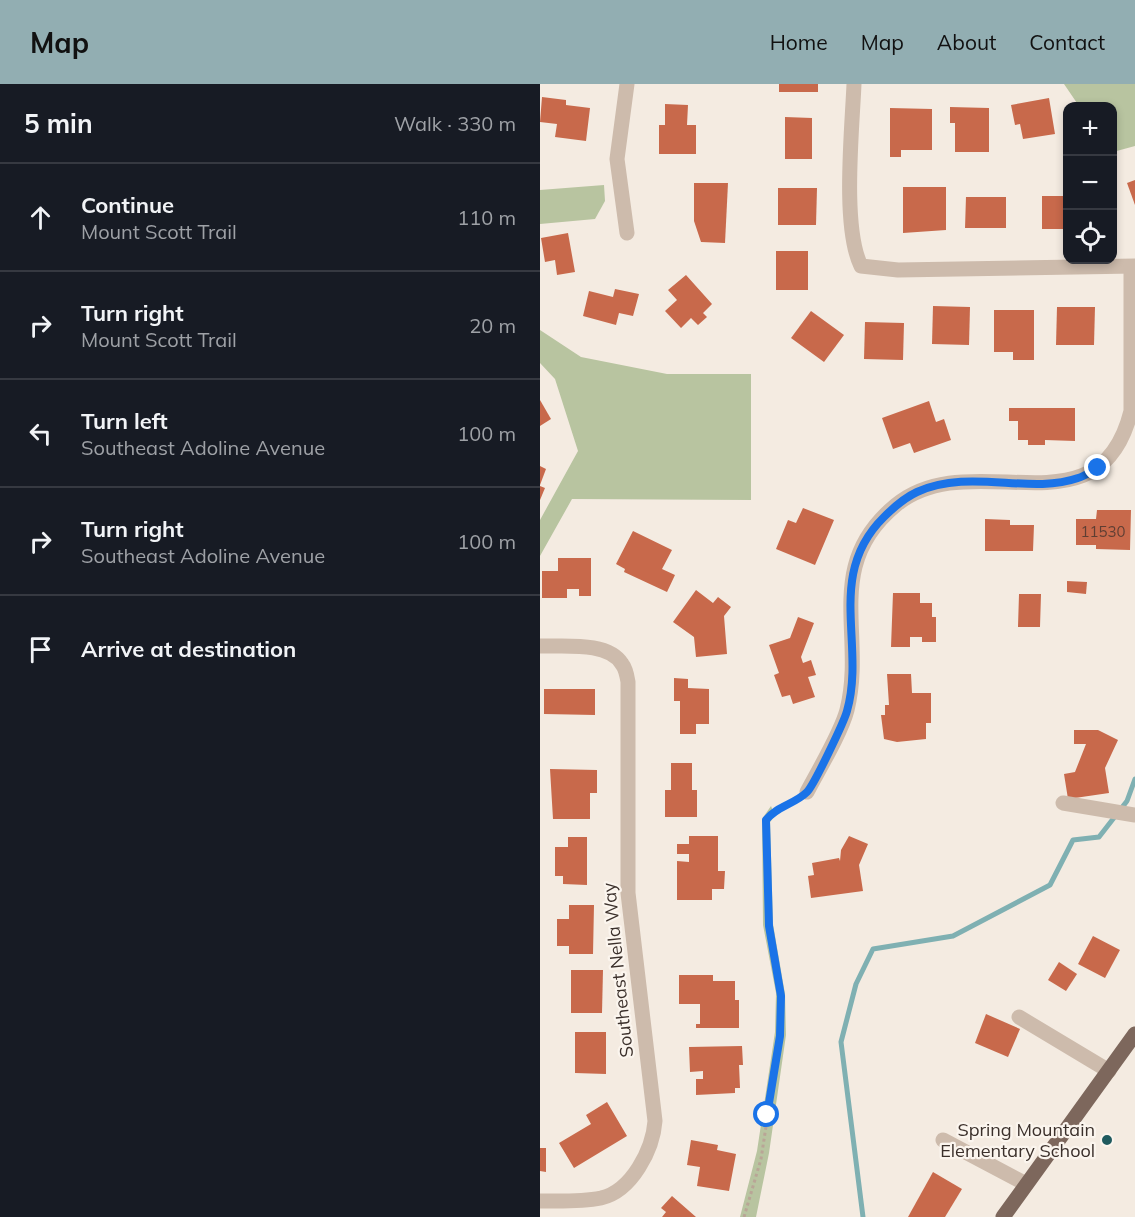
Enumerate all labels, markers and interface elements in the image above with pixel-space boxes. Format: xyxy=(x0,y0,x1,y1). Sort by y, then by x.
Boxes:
text: Map xyxy=(30,25,89,60)
text: Home xyxy=(770,29,828,55)
text: Map xyxy=(861,29,904,55)
text: About xyxy=(937,29,996,55)
text: Contact xyxy=(1029,29,1105,55)
map controls xyxy=(1063,102,1117,264)
button: + xyxy=(1063,102,1117,156)
text: 5 min xyxy=(24,107,93,140)
text: Walk · 330 m xyxy=(394,111,516,136)
button: − xyxy=(1063,156,1117,210)
text: Continue xyxy=(81,191,174,219)
icon: ahead xyxy=(24,201,57,234)
text: 110 m xyxy=(457,205,516,230)
button: locate xyxy=(1063,210,1117,264)
text: Mount Scott Trail xyxy=(81,219,237,244)
text: Turn right xyxy=(81,299,184,327)
icon: right xyxy=(24,309,57,342)
text: 20 m xyxy=(469,313,516,338)
text: Mount Scott Trail xyxy=(81,327,237,352)
text: Turn left xyxy=(81,407,168,435)
icon: left xyxy=(24,417,57,450)
text: 100 m xyxy=(457,421,516,446)
text: Southeast Adoline Avenue xyxy=(81,435,325,460)
route end xyxy=(1084,454,1110,480)
text: Turn right xyxy=(81,515,184,543)
house number: 11530 xyxy=(1080,522,1126,541)
icon: right xyxy=(24,525,57,558)
text: 100 m xyxy=(457,529,516,554)
text: Southeast Adoline Avenue xyxy=(81,543,325,568)
icon: arrive xyxy=(24,633,57,666)
text: Arrive at destination xyxy=(81,635,296,663)
street label: Southeast Nella Way xyxy=(597,881,638,1059)
route start xyxy=(753,1101,779,1127)
place label: Spring Mountain Elementary School xyxy=(940,1118,1095,1162)
marker: Spring Mountain Elementary School xyxy=(1100,1133,1114,1147)

